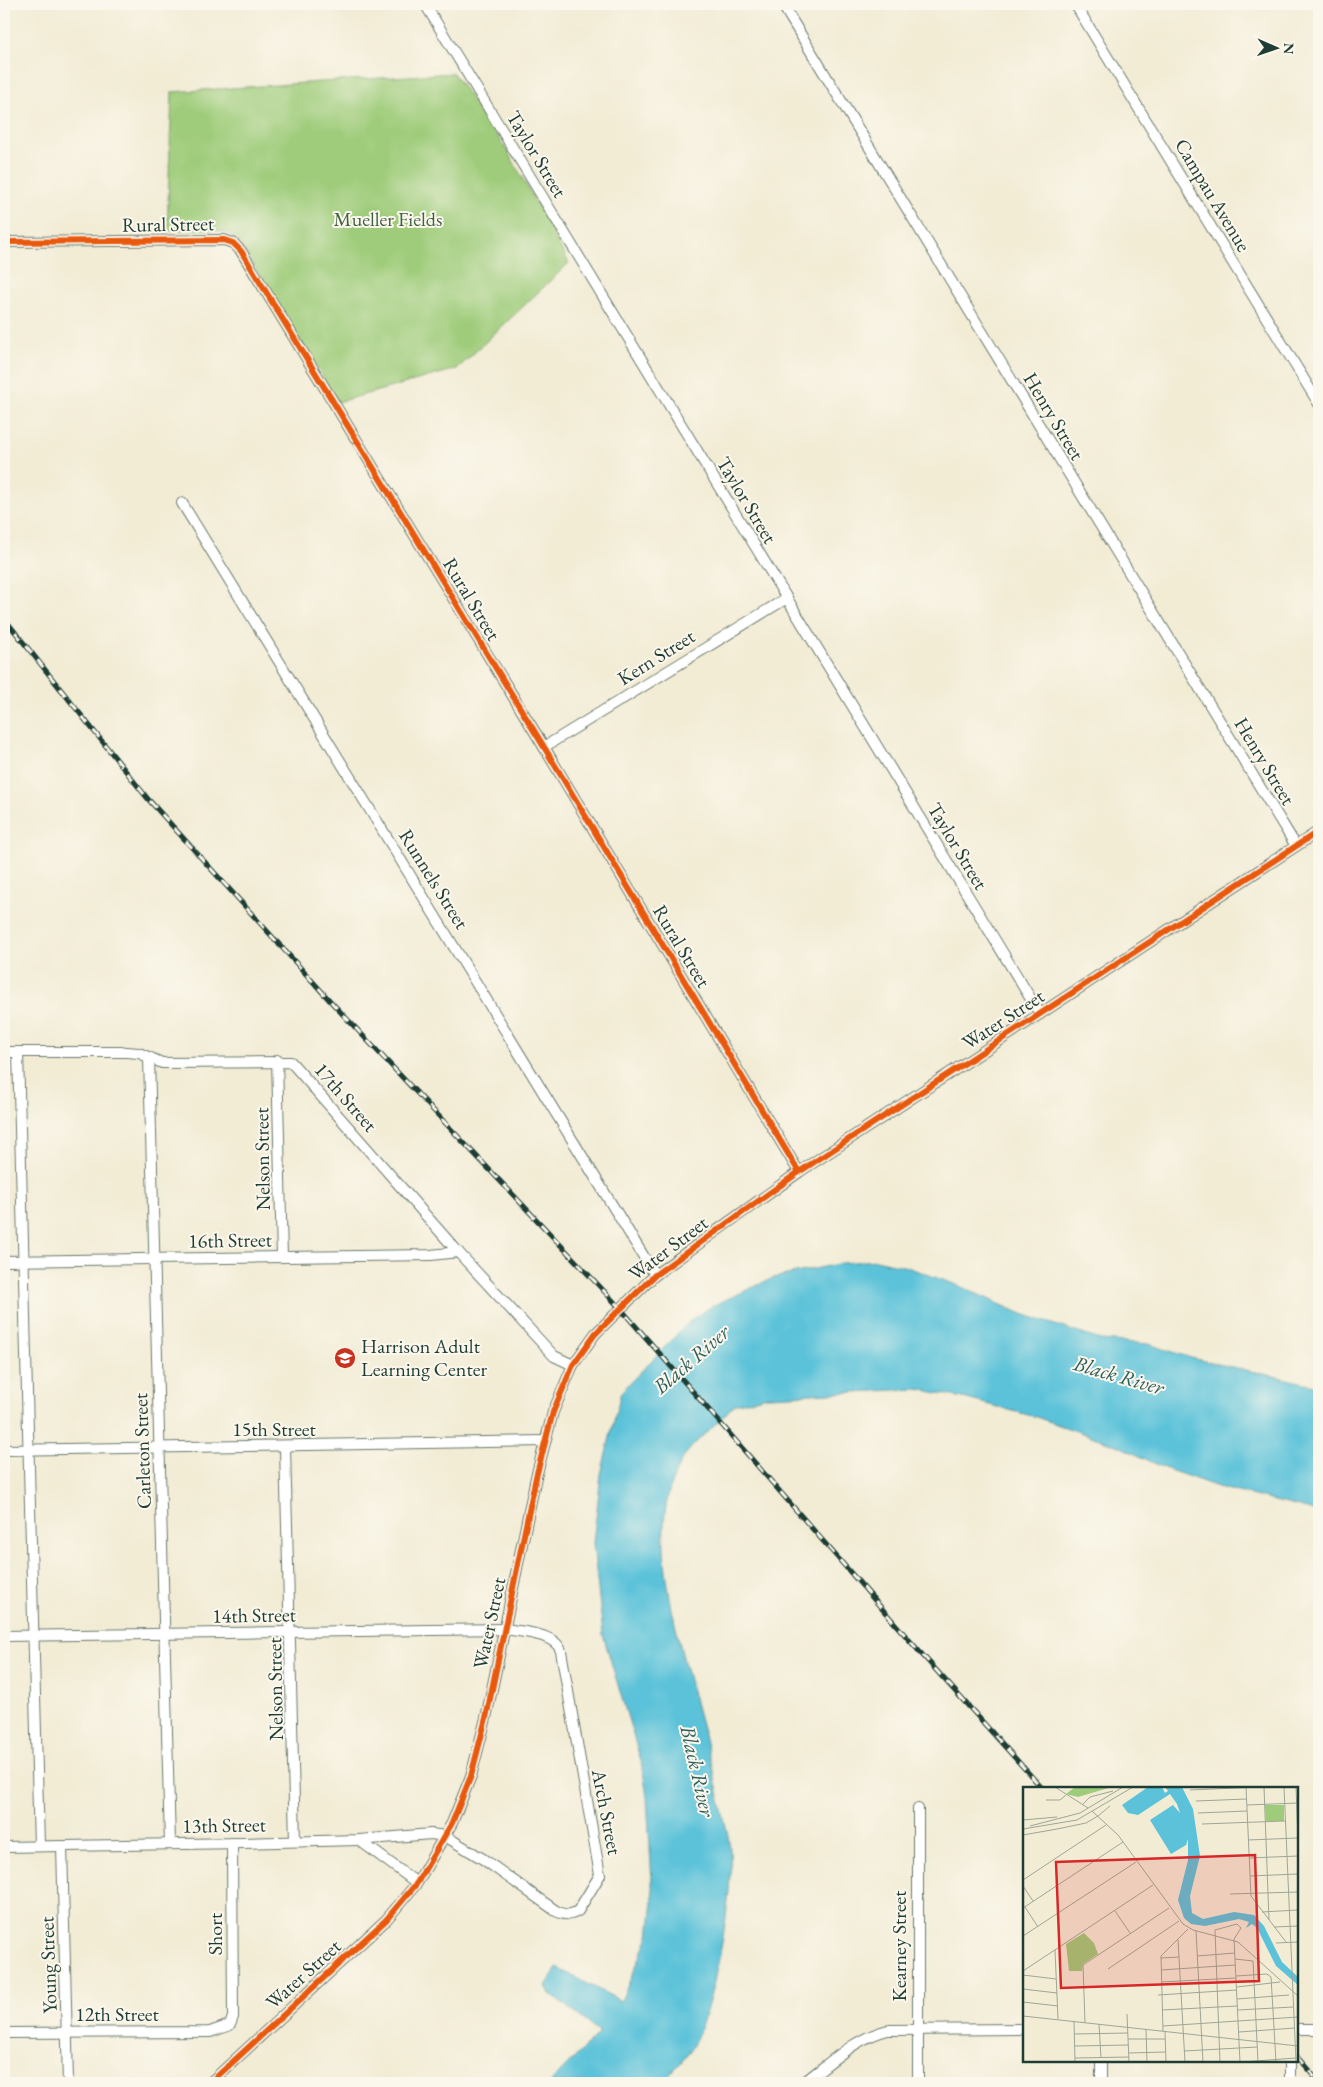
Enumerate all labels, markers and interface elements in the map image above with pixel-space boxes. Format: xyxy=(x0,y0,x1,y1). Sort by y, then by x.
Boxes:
north arrow xyxy=(1250,22,1300,72)
text: N xyxy=(1280,42,1298,55)
street label: Taylor Street xyxy=(501,106,574,203)
street label: Campau Avenue xyxy=(1169,134,1257,257)
park label: Mueller Fields xyxy=(334,206,442,232)
street label: Rural Street xyxy=(122,210,215,238)
street label: Henry Street xyxy=(1018,367,1091,465)
street label: Taylor Street xyxy=(711,452,784,549)
street label: Rural Street xyxy=(437,553,507,646)
street label: Kern Street xyxy=(612,623,700,691)
street label: Henry Street xyxy=(1229,712,1302,810)
street label: Taylor Street xyxy=(922,798,995,895)
street label: Runnels Street xyxy=(393,824,475,934)
street label: Rural Street xyxy=(647,900,717,993)
street label: Water Street xyxy=(957,982,1050,1055)
street label: 17th Street xyxy=(309,1057,384,1138)
street label: Nelson Street xyxy=(248,1106,276,1211)
street label: Water Street xyxy=(623,1209,714,1286)
street label: 16th Street xyxy=(188,1226,273,1254)
water label: Black River xyxy=(646,1318,736,1400)
place label: Harrison Adult Learning Center xyxy=(361,1333,487,1382)
school or university icon: Harrison Adult Learning Center xyxy=(333,1346,357,1370)
water label: Black River xyxy=(1070,1349,1168,1401)
street label: Carleton Street xyxy=(127,1392,157,1509)
street label: 15th Street xyxy=(232,1416,317,1442)
street label: Water Street xyxy=(467,1574,512,1671)
street label: 14th Street xyxy=(212,1601,297,1629)
street label: Nelson Street xyxy=(261,1636,289,1741)
water label: Black River xyxy=(674,1722,722,1820)
street label: Arch Street xyxy=(586,1766,628,1858)
inset map xyxy=(1023,1787,1298,2062)
street label: 13th Street xyxy=(182,1811,267,1839)
street label: Kearney Street xyxy=(886,1890,912,2002)
street label: Short xyxy=(202,1912,228,1955)
street label: Young Street xyxy=(33,1915,63,2014)
street label: Water Street xyxy=(260,1933,347,2015)
street label: 12th Street xyxy=(75,2001,160,2027)

